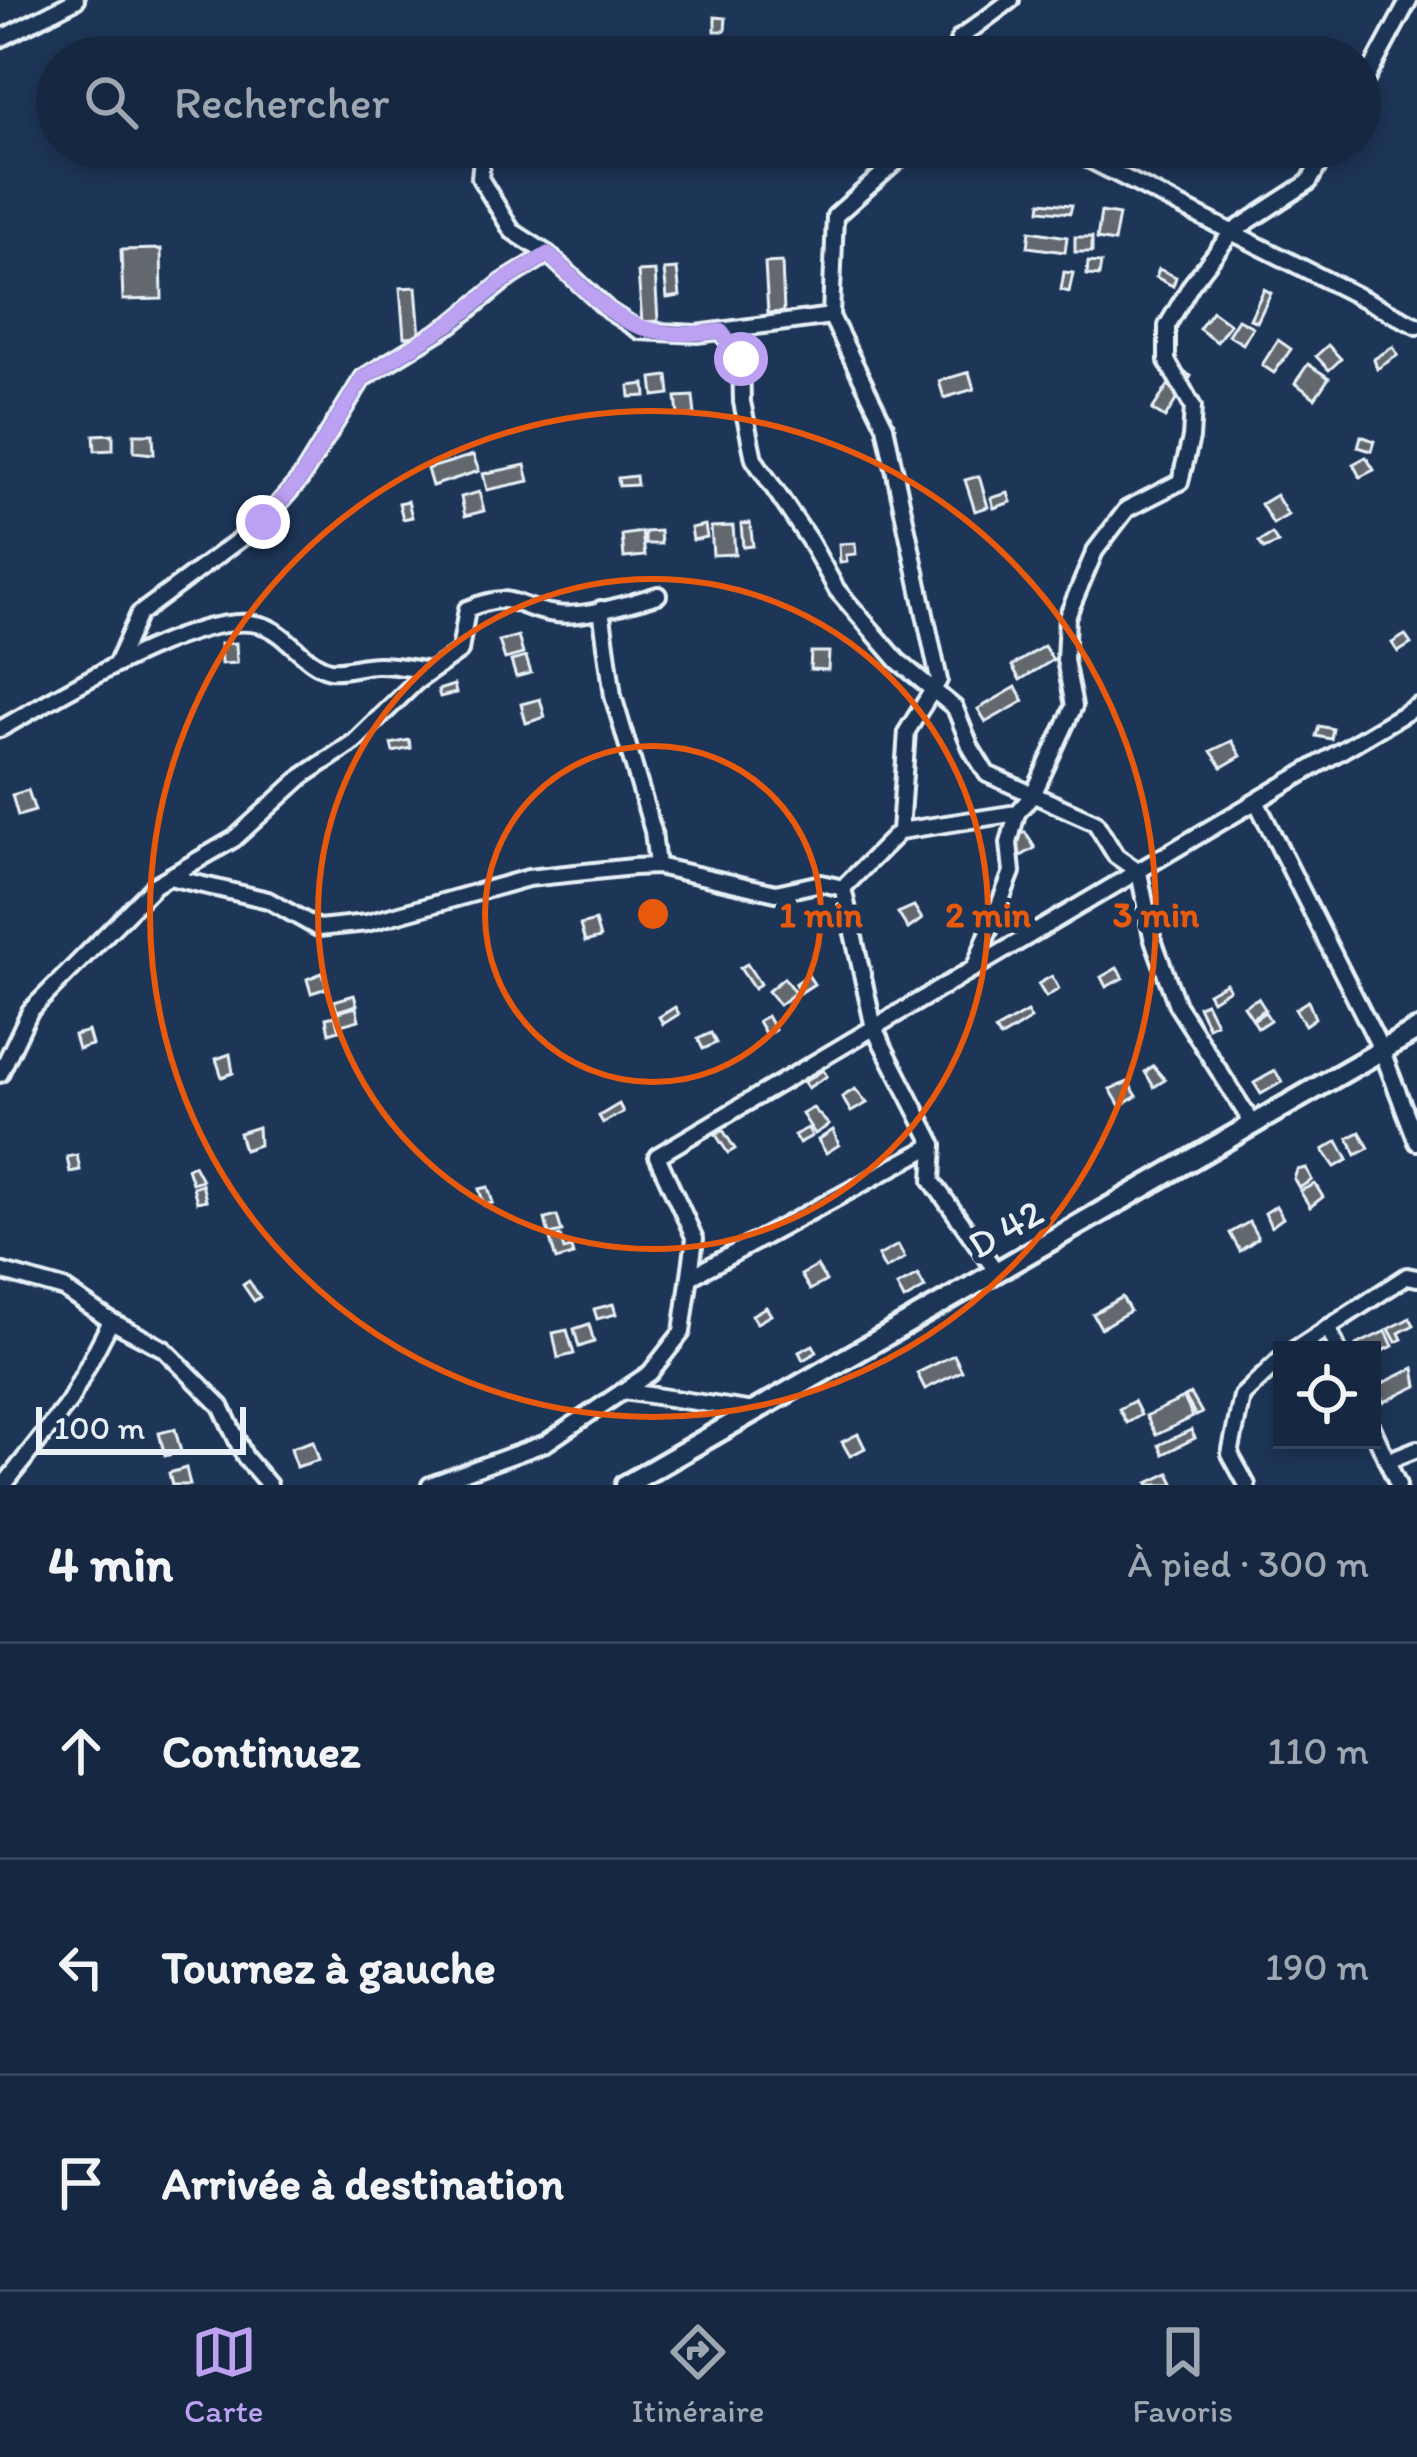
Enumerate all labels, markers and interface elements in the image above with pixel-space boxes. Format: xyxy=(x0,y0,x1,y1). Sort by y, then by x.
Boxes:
search box xyxy=(36,36,1381,168)
icon: search xyxy=(78,69,144,135)
text: Rechercher xyxy=(174,75,389,129)
route start xyxy=(714,332,768,386)
route end xyxy=(236,495,290,549)
centre of rings xyxy=(632,893,674,935)
text: 1 min xyxy=(779,893,864,936)
text: 2 min xyxy=(945,893,1032,936)
text: 3 min xyxy=(1113,893,1200,936)
street label: D 42 xyxy=(959,1188,1051,1268)
map controls xyxy=(1273,1341,1381,1449)
button: locate xyxy=(1273,1341,1381,1449)
scale bar xyxy=(36,1401,246,1454)
text: 100 m xyxy=(54,1408,145,1447)
text: 4 min xyxy=(48,1533,173,1594)
text: À pied · 300 m xyxy=(1127,1540,1369,1587)
icon: ahead xyxy=(48,1718,114,1784)
text: Continuez xyxy=(162,1724,360,1778)
text: 110 m xyxy=(1267,1727,1369,1774)
icon: left xyxy=(48,1934,114,2000)
text: Tournez à gauche xyxy=(162,1940,496,1994)
text: 190 m xyxy=(1265,1943,1369,1990)
icon: arrive xyxy=(48,2150,114,2216)
text: Arrivée à destination xyxy=(162,2156,564,2210)
tab: Carte xyxy=(184,2319,264,2430)
tab: Itinéraire xyxy=(631,2319,765,2430)
tab: Favoris xyxy=(1132,2319,1233,2430)

